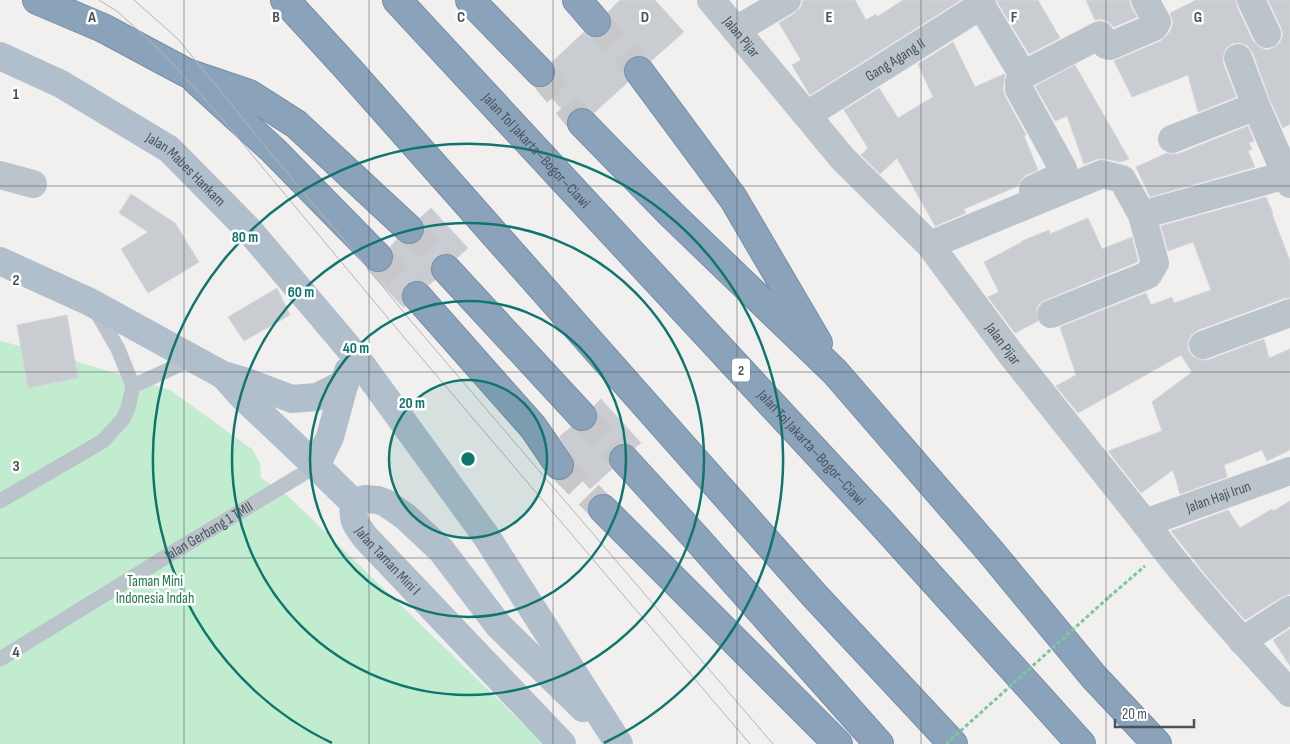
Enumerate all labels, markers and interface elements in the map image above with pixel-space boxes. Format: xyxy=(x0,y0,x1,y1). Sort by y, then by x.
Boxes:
text: A xyxy=(87,8,96,27)
text: B xyxy=(272,8,280,27)
text: C xyxy=(457,8,465,27)
text: D xyxy=(641,8,649,27)
text: E xyxy=(826,8,833,27)
text: F xyxy=(1011,8,1018,27)
text: G xyxy=(1194,8,1202,27)
street label: Jalan Pijar xyxy=(718,12,764,62)
street label: Gang Agang II xyxy=(862,34,929,86)
text: 1 xyxy=(13,85,20,104)
street label: Jalan Tol Jakarta–Bogor–Ciawi xyxy=(477,88,594,213)
street label: Jalan Mabes Hankam xyxy=(141,128,229,211)
text: 80 m xyxy=(232,228,258,247)
text: 2 xyxy=(12,271,20,290)
text: 60 m xyxy=(288,283,314,302)
street label: Jalan Pijar xyxy=(980,318,1025,370)
text: 40 m xyxy=(343,339,369,358)
road number: 2 xyxy=(732,358,750,382)
street label: Jalan Tol Jakarta–Bogor–Ciawi xyxy=(752,385,870,510)
text: 20 m xyxy=(399,394,425,413)
centre of rings xyxy=(459,450,477,468)
text: 3 xyxy=(12,457,20,476)
street label: Jalan Haji Irun xyxy=(1183,477,1254,518)
street label: Jalan Gerbang 1 TMII xyxy=(161,497,257,566)
street label: Jalan Taman Mini I xyxy=(350,522,424,599)
park label: Taman Mini Indonesia Indah xyxy=(116,572,194,608)
text: 4 xyxy=(12,643,20,662)
scale bar xyxy=(1115,696,1194,728)
text: 20 m xyxy=(1122,705,1147,724)

